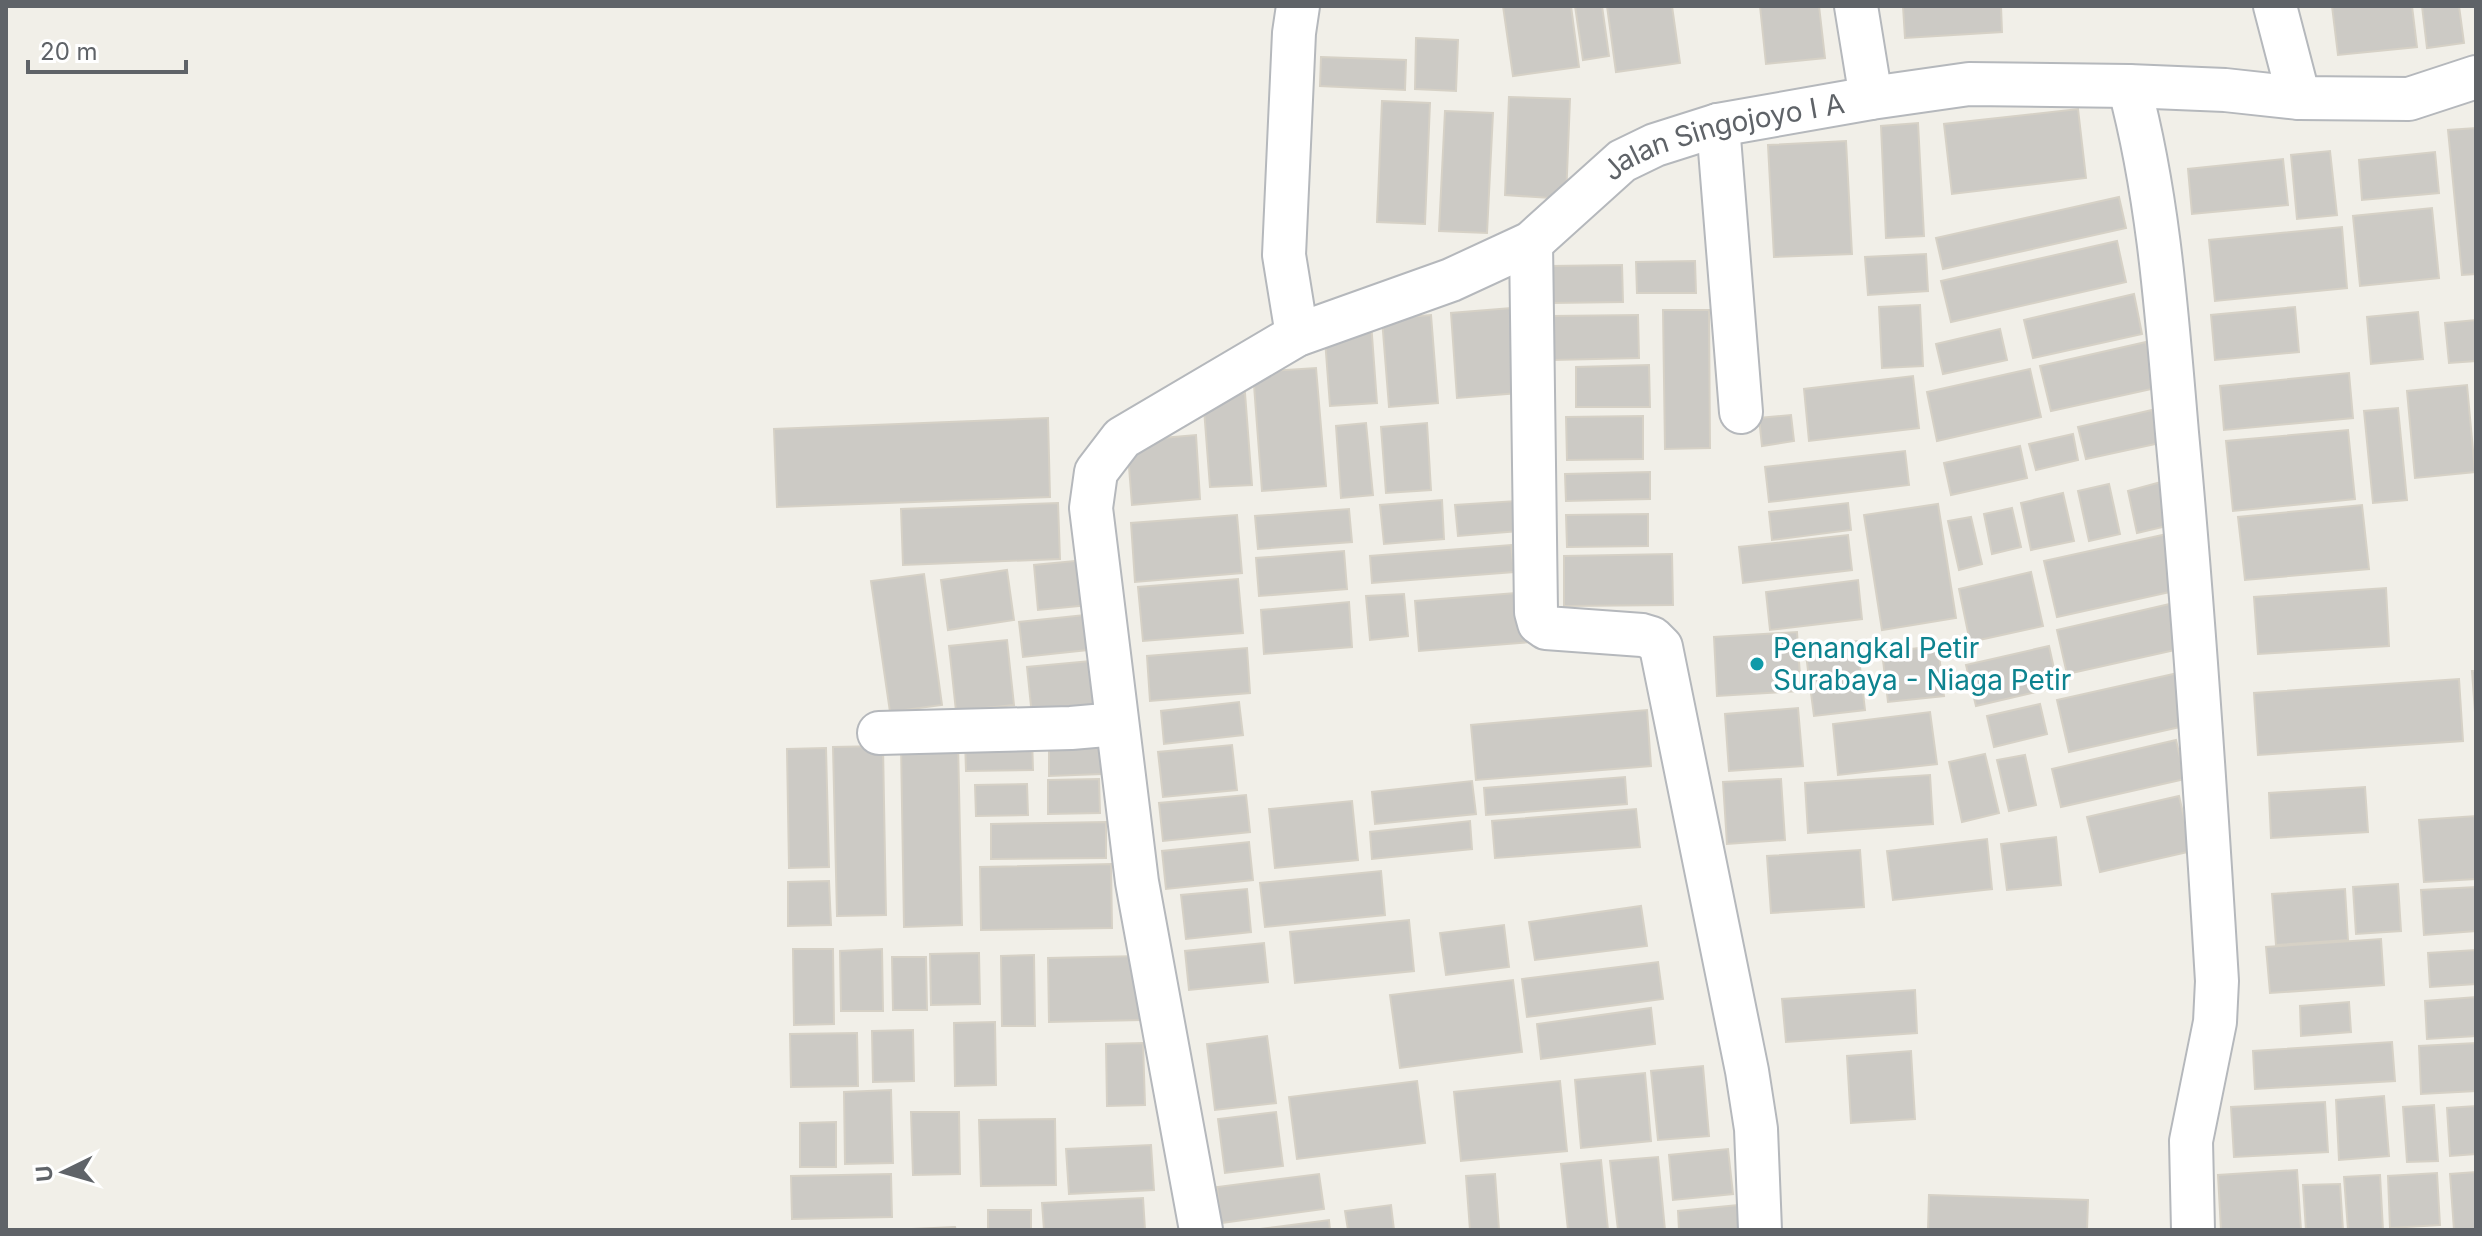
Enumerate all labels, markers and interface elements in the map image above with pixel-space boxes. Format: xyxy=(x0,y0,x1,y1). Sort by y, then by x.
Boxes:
scale bar xyxy=(28,24,186,74)
text: 20 m xyxy=(40,37,98,66)
street label: Jalan Singojoyo I A xyxy=(1595,86,1847,188)
place label: Penangkal Petir Surabaya - Niaga Petir xyxy=(1773,631,2071,697)
marker: Penangkal Petir Surabaya - Niaga Petir xyxy=(1748,655,1766,673)
north arrow xyxy=(24,1132,104,1212)
text: U xyxy=(30,1165,58,1183)

